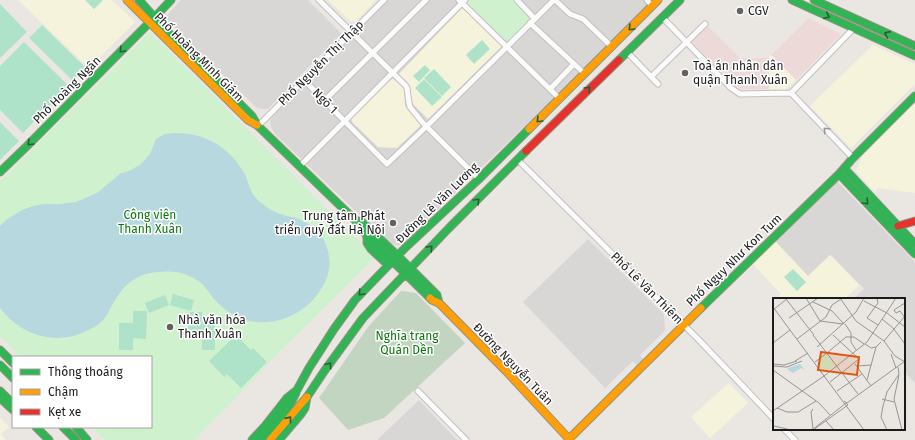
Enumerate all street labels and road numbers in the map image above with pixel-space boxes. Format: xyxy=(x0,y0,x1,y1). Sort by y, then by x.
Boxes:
street label: Phố Hoàng Minh Giám xyxy=(152,9,247,104)
street label: Phố Nguyễn Thị Thập xyxy=(275,17,366,108)
street label: Phố Hoàng Ngân xyxy=(30,53,104,127)
street label: Ngõ 1 xyxy=(310,86,340,116)
street label: Đường Lê Văn Lương xyxy=(393,159,482,246)
street label: Phố Ngụy Như Kon Tum xyxy=(683,210,785,309)
street label: Phố Lê Văn Thiêm xyxy=(608,248,687,327)
street label: Đường Nguyễn Tuân xyxy=(470,319,556,408)

